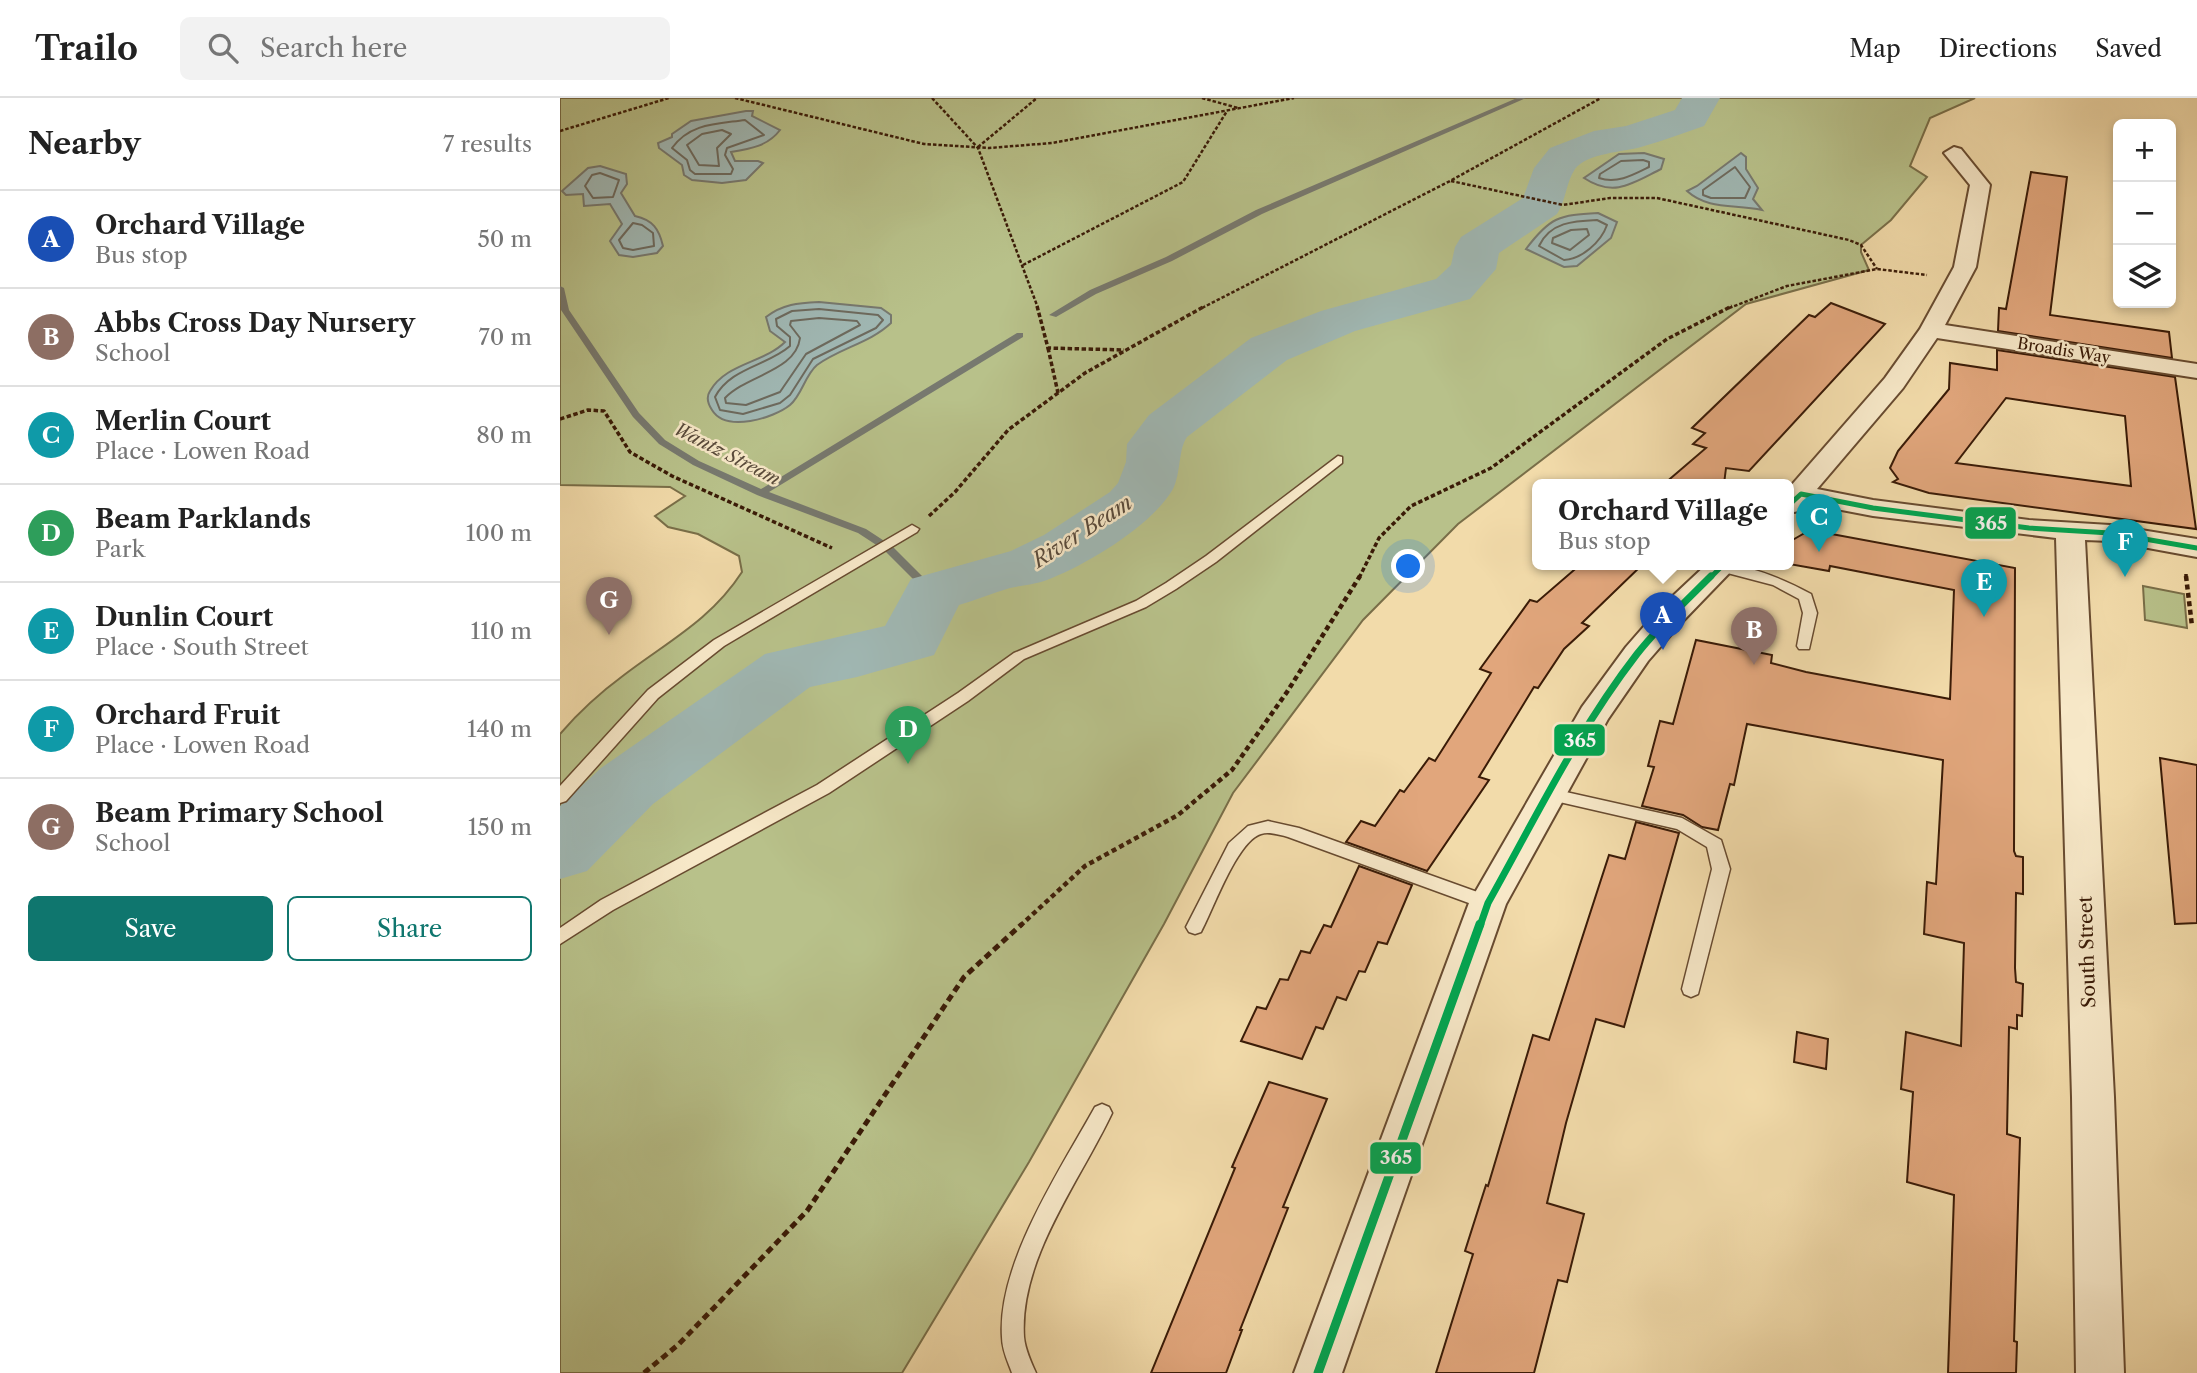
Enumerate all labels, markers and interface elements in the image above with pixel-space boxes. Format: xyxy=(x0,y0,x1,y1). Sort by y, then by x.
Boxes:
search box xyxy=(180,17,670,80)
text: Trailo xyxy=(35,28,138,69)
icon: search xyxy=(204,29,242,67)
text: Search here xyxy=(260,32,407,64)
text: Map xyxy=(1849,34,1901,63)
text: Directions xyxy=(1939,34,2057,63)
text: Saved xyxy=(2095,34,2162,63)
map controls xyxy=(2113,119,2176,308)
button: + xyxy=(2113,119,2176,182)
text: Nearby xyxy=(28,125,141,162)
text: 7 results xyxy=(443,130,532,158)
button: − xyxy=(2113,182,2176,245)
text: Orchard Village xyxy=(95,209,305,241)
text: A xyxy=(42,225,60,253)
text: 50 m xyxy=(477,225,532,253)
text: Bus stop xyxy=(95,241,188,269)
button: layers xyxy=(2113,245,2176,308)
text: Abbs Cross Day Nursery xyxy=(95,307,415,339)
text: B xyxy=(42,323,60,351)
text: 70 m xyxy=(479,323,532,351)
street label: Broadis Way xyxy=(2016,333,2113,367)
text: School xyxy=(95,339,170,367)
text: Merlin Court xyxy=(95,405,271,437)
water label: Wantz Stream xyxy=(670,418,784,490)
text: C xyxy=(42,421,60,449)
text: 80 m xyxy=(476,421,532,449)
text: Place · Lowen Road xyxy=(95,437,310,465)
popup xyxy=(1532,479,1794,570)
water label: River Beam xyxy=(1026,490,1137,574)
pin: C xyxy=(1796,494,1842,552)
text: Orchard Village xyxy=(1558,495,1768,527)
text: Beam Parklands xyxy=(95,503,311,535)
line badge: 365 xyxy=(1964,506,2017,540)
text: 365 xyxy=(1975,512,2007,535)
text: D xyxy=(41,519,61,547)
text: 100 m xyxy=(466,519,532,547)
pin: F xyxy=(2102,519,2148,577)
text: Bus stop xyxy=(1558,527,1651,555)
text: Park xyxy=(95,535,145,563)
your location xyxy=(1391,549,1425,583)
pin: E xyxy=(1961,559,2007,617)
pin: G xyxy=(586,577,632,635)
pin: A xyxy=(1640,592,1686,650)
text: Dunlin Court xyxy=(95,601,273,633)
pin: B xyxy=(1731,607,1777,665)
text: E xyxy=(43,617,59,645)
text: 110 m xyxy=(471,617,532,645)
text: Place · South Street xyxy=(95,633,309,661)
text: Orchard Fruit xyxy=(95,699,280,731)
pin: D xyxy=(885,706,931,764)
text: F xyxy=(43,715,59,743)
text: 140 m xyxy=(467,715,532,743)
line badge: 365 xyxy=(1553,723,1606,757)
text: 365 xyxy=(1564,729,1596,752)
text: Place · Lowen Road xyxy=(95,731,310,759)
text: Beam Primary School xyxy=(95,797,384,829)
text: G xyxy=(41,813,61,841)
text: 150 m xyxy=(468,813,532,841)
text: School xyxy=(95,829,170,857)
street label: South Street xyxy=(2074,895,2100,1008)
button: Save xyxy=(28,896,273,961)
button: Share xyxy=(287,896,532,961)
line badge: 365 xyxy=(1369,1141,1422,1175)
text: 365 xyxy=(1380,1146,1412,1169)

